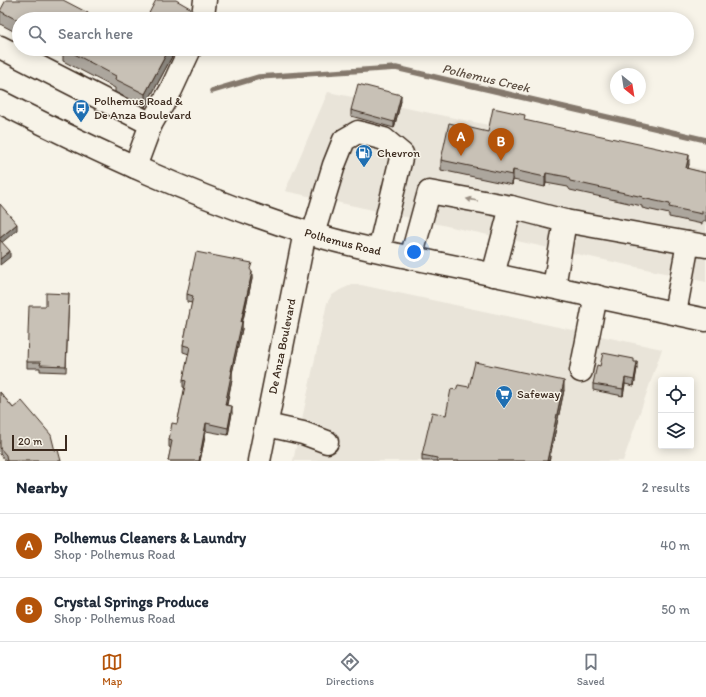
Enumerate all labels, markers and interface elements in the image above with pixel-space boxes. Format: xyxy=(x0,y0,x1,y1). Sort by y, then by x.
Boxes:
search box xyxy=(12,12,694,56)
icon: search xyxy=(26,23,48,45)
text: Search here xyxy=(58,25,133,43)
water label: Polhemus Creek xyxy=(441,61,532,96)
north arrow xyxy=(610,68,646,104)
place label: Polhemus Road & De Anza Boulevard xyxy=(94,94,192,122)
bus stop icon: Polhemus Road & De Anza Boulevard xyxy=(71,98,91,123)
pin: A xyxy=(448,123,474,156)
pin: B xyxy=(488,128,514,161)
fuel station icon: Chevron xyxy=(354,143,374,168)
place label: Chevron xyxy=(377,146,420,160)
one-way arrow xyxy=(466,197,478,203)
street label: Polhemus Road xyxy=(303,225,383,258)
your location xyxy=(404,242,424,262)
street label: De Anza Boulevard xyxy=(266,297,299,395)
map controls xyxy=(658,377,694,449)
button: locate xyxy=(658,377,694,413)
supermarket icon: Safeway xyxy=(494,384,514,409)
place label: Safeway xyxy=(517,387,561,401)
button: layers xyxy=(658,413,694,449)
scale bar xyxy=(12,433,67,452)
text: 20 m xyxy=(18,435,42,448)
text: Nearby xyxy=(16,477,68,497)
text: 2 results xyxy=(642,480,690,495)
text: Polhemus Cleaners & Laundry xyxy=(54,529,246,547)
text: A xyxy=(25,538,33,553)
text: 40 m xyxy=(660,538,690,553)
text: Shop · Polhemus Road xyxy=(54,547,175,562)
text: Crystal Springs Produce xyxy=(54,593,209,611)
text: B xyxy=(25,602,33,617)
text: 50 m xyxy=(661,602,690,617)
text: Shop · Polhemus Road xyxy=(54,611,175,626)
tab: Map xyxy=(101,651,123,688)
tab: Directions xyxy=(326,651,374,688)
tab: Saved xyxy=(577,651,605,688)

